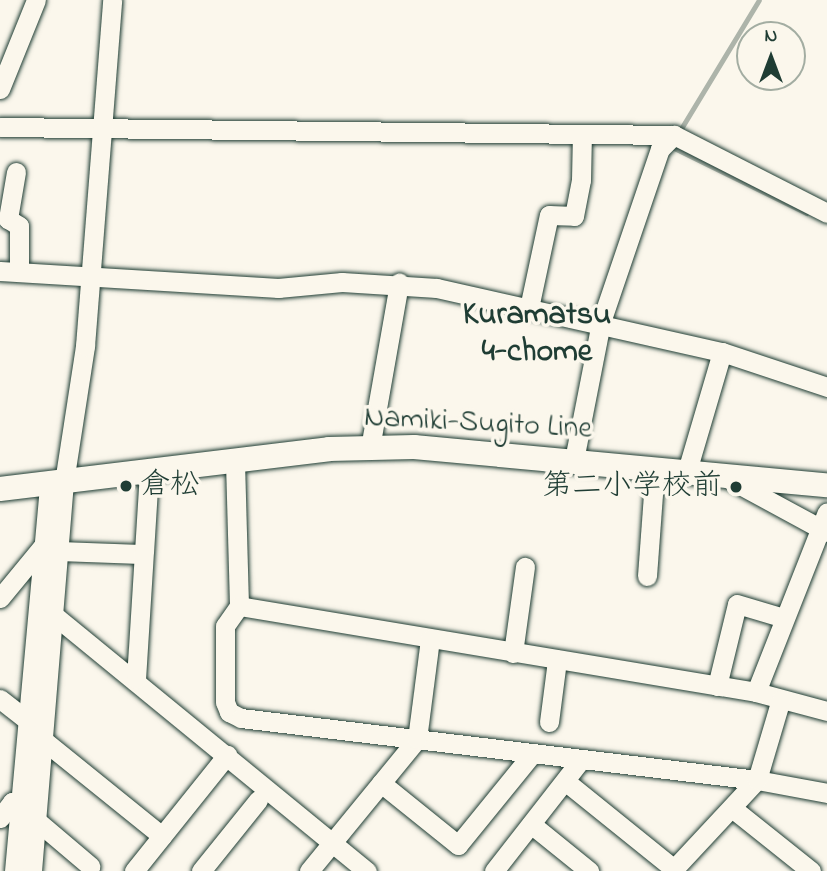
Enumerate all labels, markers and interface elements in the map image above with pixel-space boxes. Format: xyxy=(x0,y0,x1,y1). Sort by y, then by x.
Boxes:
north arrow xyxy=(736,21,806,91)
text: N xyxy=(765,23,777,50)
district label: Kuramatsu 4-chome xyxy=(463,298,611,373)
street label: Namiki-Sugito Line xyxy=(363,400,593,448)
place label: 倉松 xyxy=(140,468,200,504)
place label: 第二小学校前 xyxy=(542,469,722,505)
marker: 倉松 xyxy=(118,478,134,494)
marker: 第二小学校前 xyxy=(728,479,744,495)

